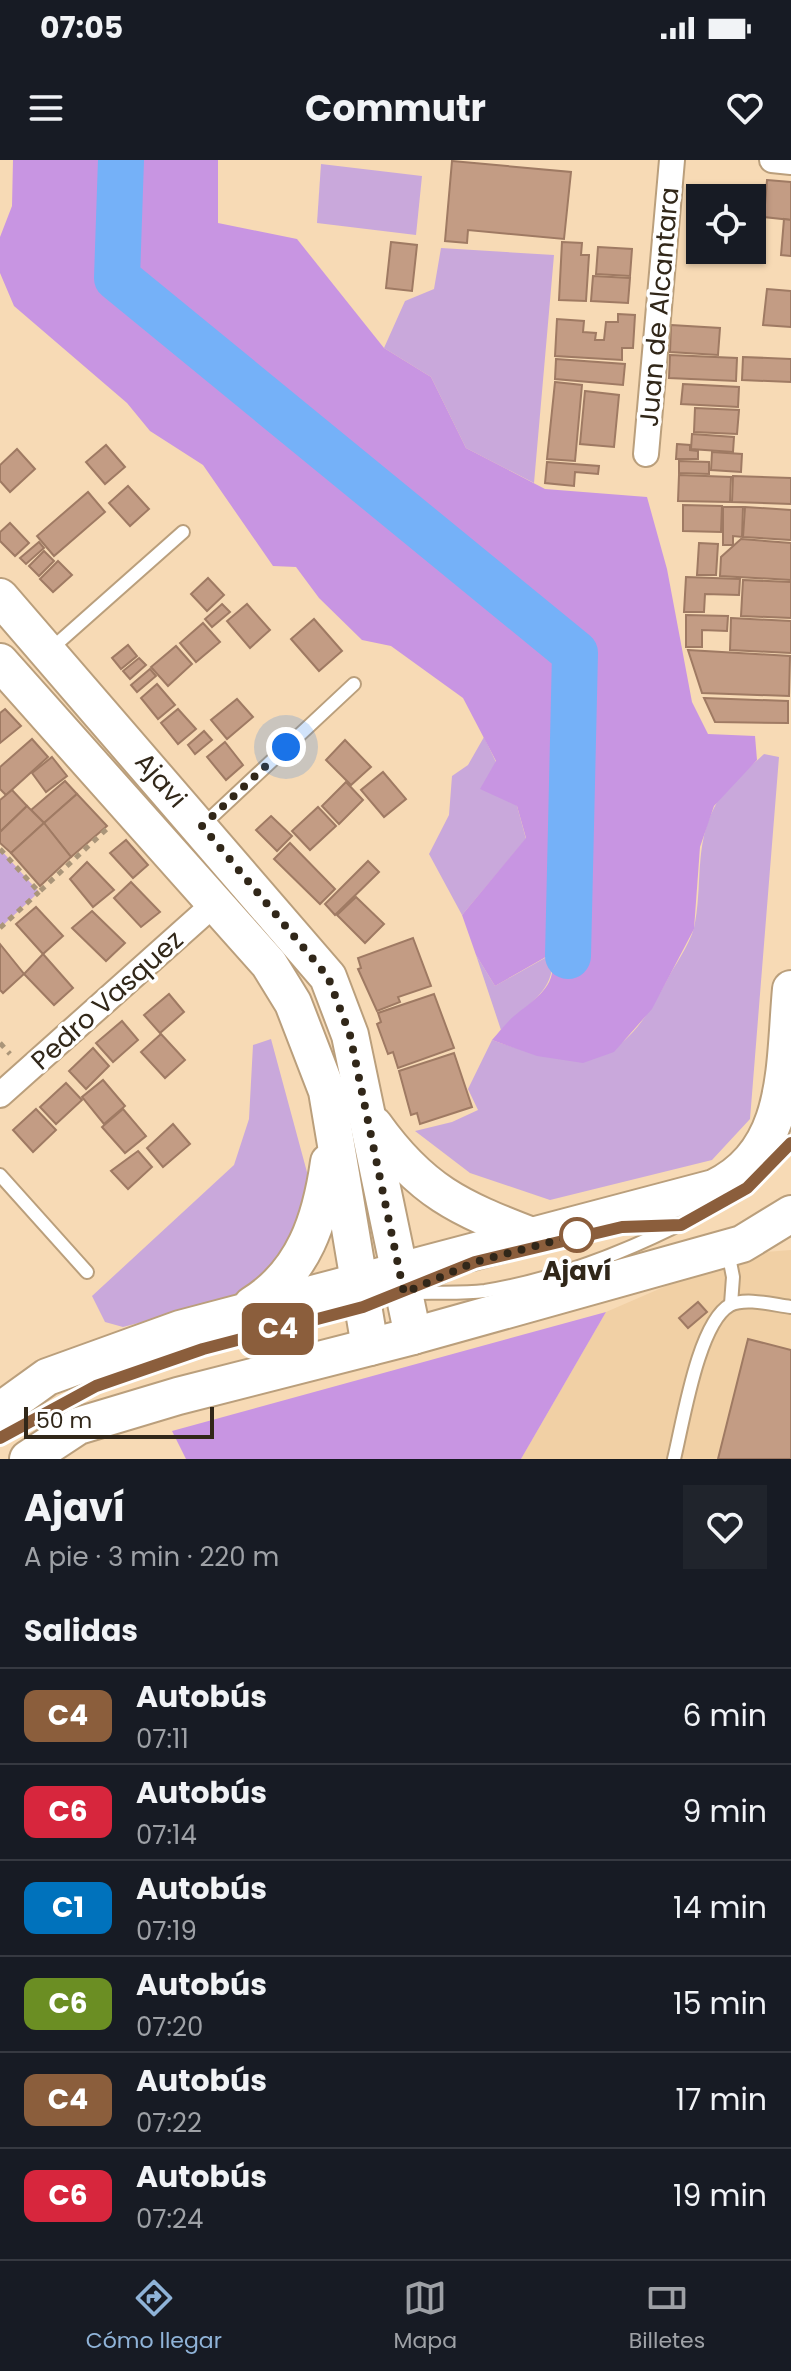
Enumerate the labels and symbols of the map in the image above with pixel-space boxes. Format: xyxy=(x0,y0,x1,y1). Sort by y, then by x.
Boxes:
street label: Juan de Alcantara xyxy=(631,186,687,428)
your location xyxy=(266,727,306,767)
street label: Ajavi xyxy=(127,745,195,815)
street label: Pedro Vasquez xyxy=(23,922,191,1078)
marker: Ajaví xyxy=(560,1218,594,1252)
place label: Ajaví xyxy=(542,1253,612,1289)
line badge: C4 xyxy=(242,1303,314,1355)
scale bar xyxy=(24,1403,214,1439)

